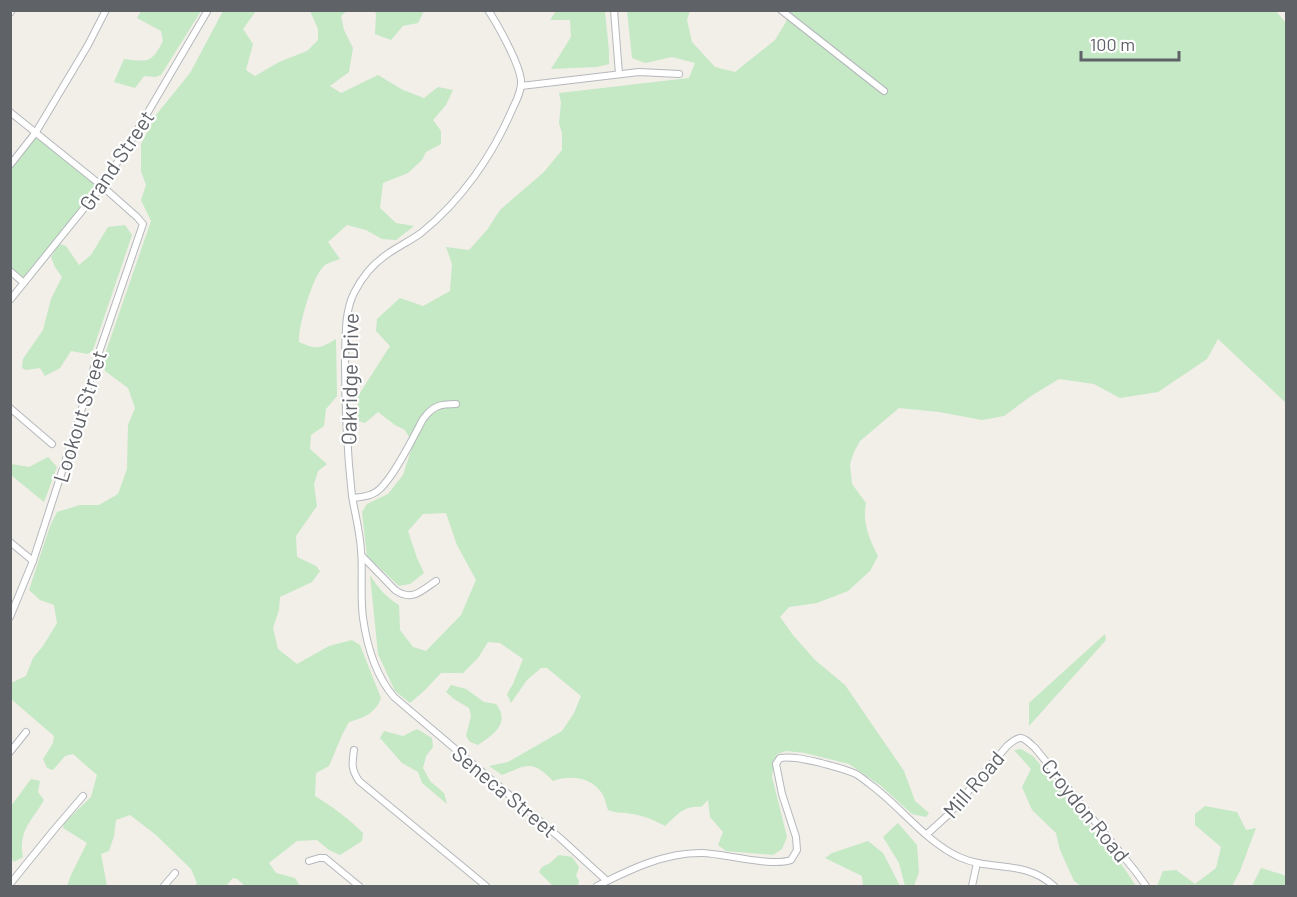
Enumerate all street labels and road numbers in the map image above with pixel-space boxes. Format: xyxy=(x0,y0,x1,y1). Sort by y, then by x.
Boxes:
street label: Grand Street xyxy=(73,105,159,215)
street label: Oakridge Drive xyxy=(335,313,363,445)
street label: Lookout Street xyxy=(47,347,111,485)
street label: Seneca Street xyxy=(448,740,562,842)
street label: Mill Road xyxy=(937,745,1009,823)
street label: Croydon Road xyxy=(1037,753,1135,867)

